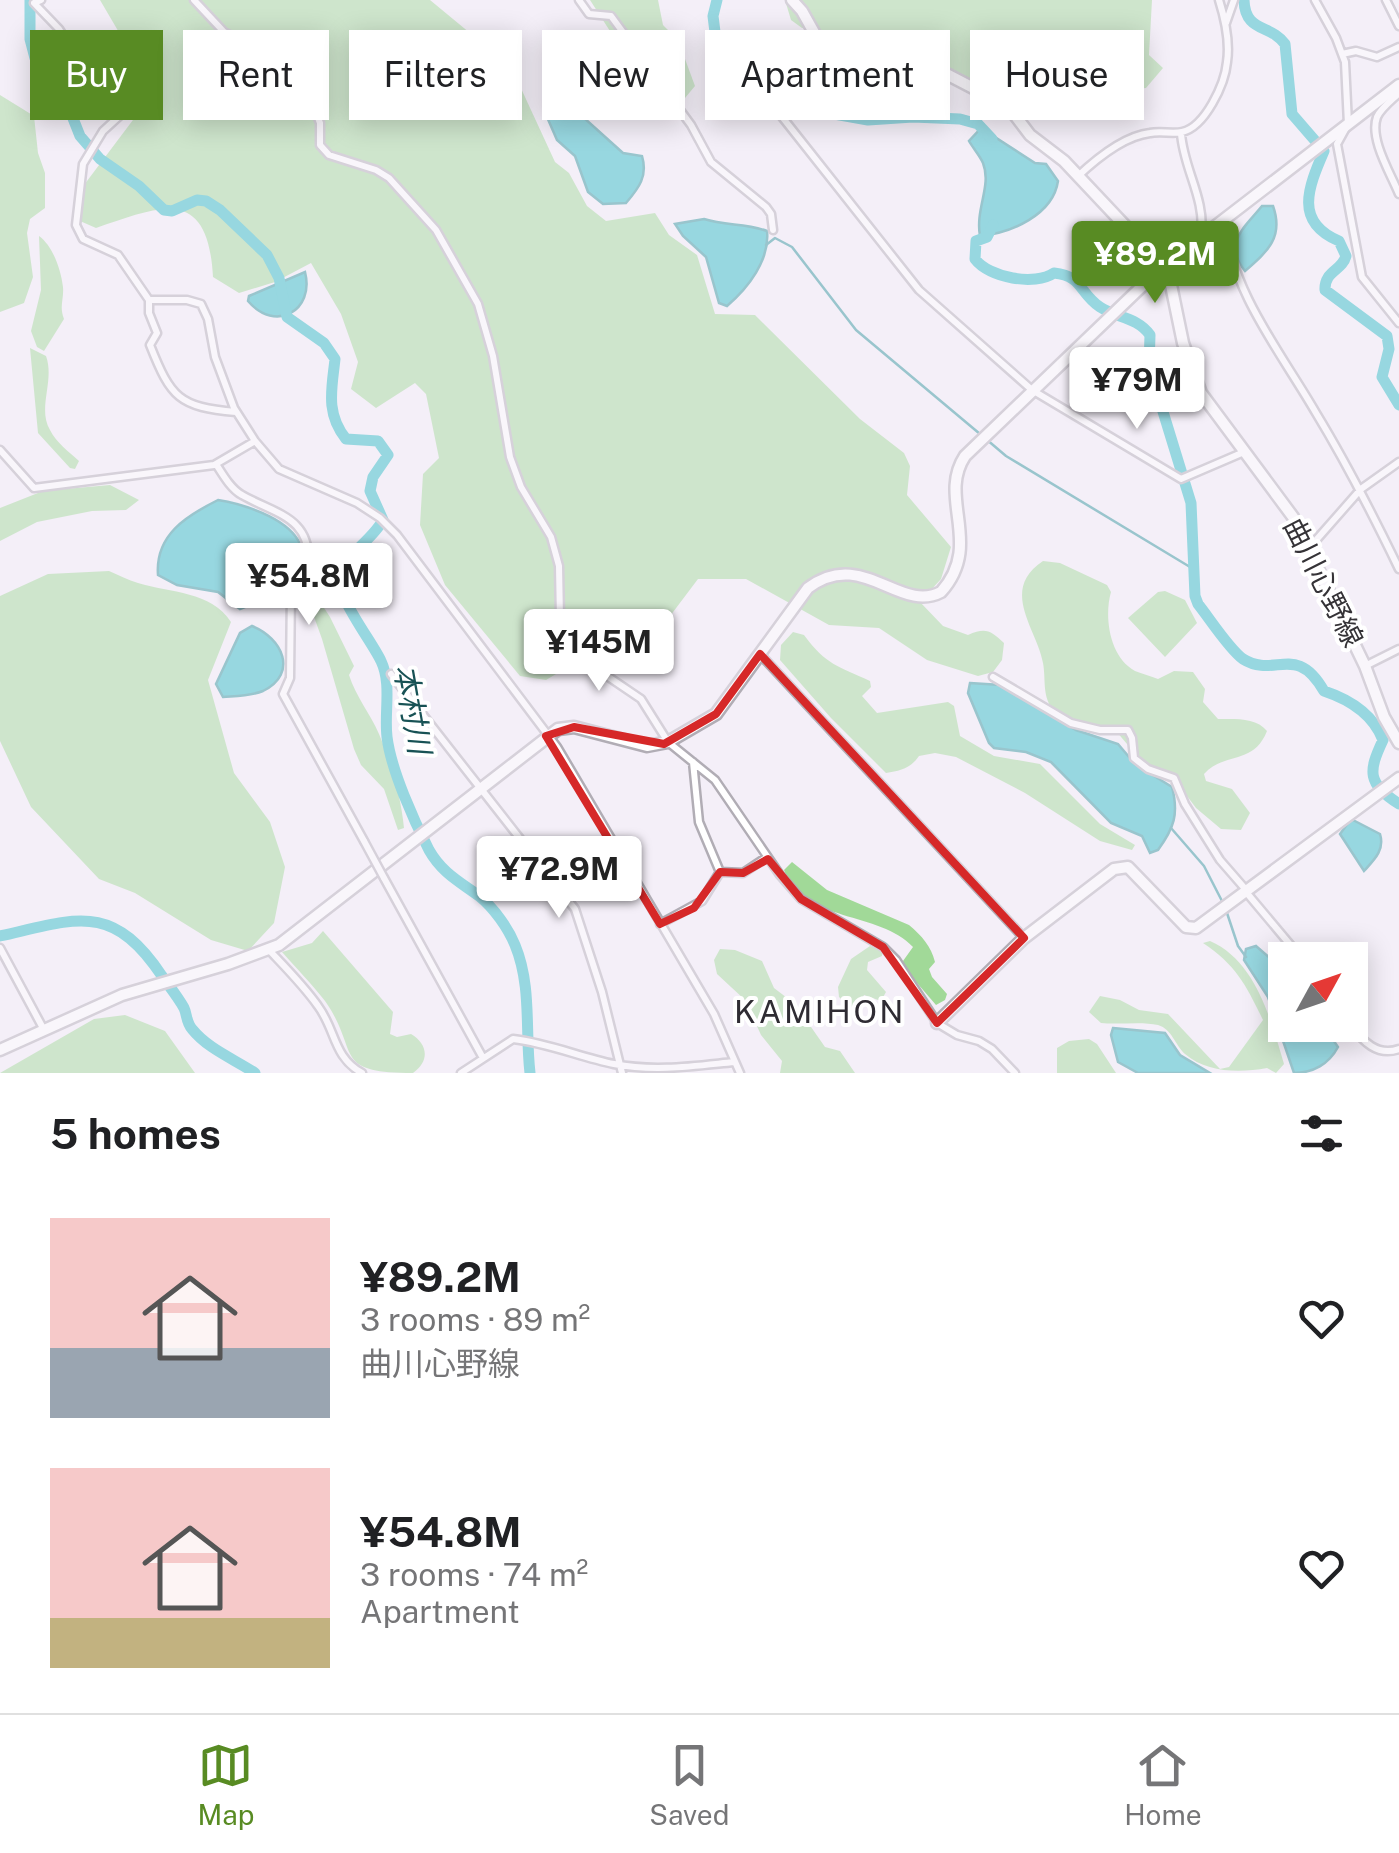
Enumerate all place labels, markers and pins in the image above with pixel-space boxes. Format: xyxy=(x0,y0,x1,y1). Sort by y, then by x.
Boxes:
pin: ¥89.2M xyxy=(1074,221,1236,306)
pin: ¥79M xyxy=(1078,347,1196,432)
pin: ¥54.8M xyxy=(228,543,390,628)
pin: ¥145M xyxy=(529,609,669,694)
pin: ¥72.9M xyxy=(478,836,640,921)

